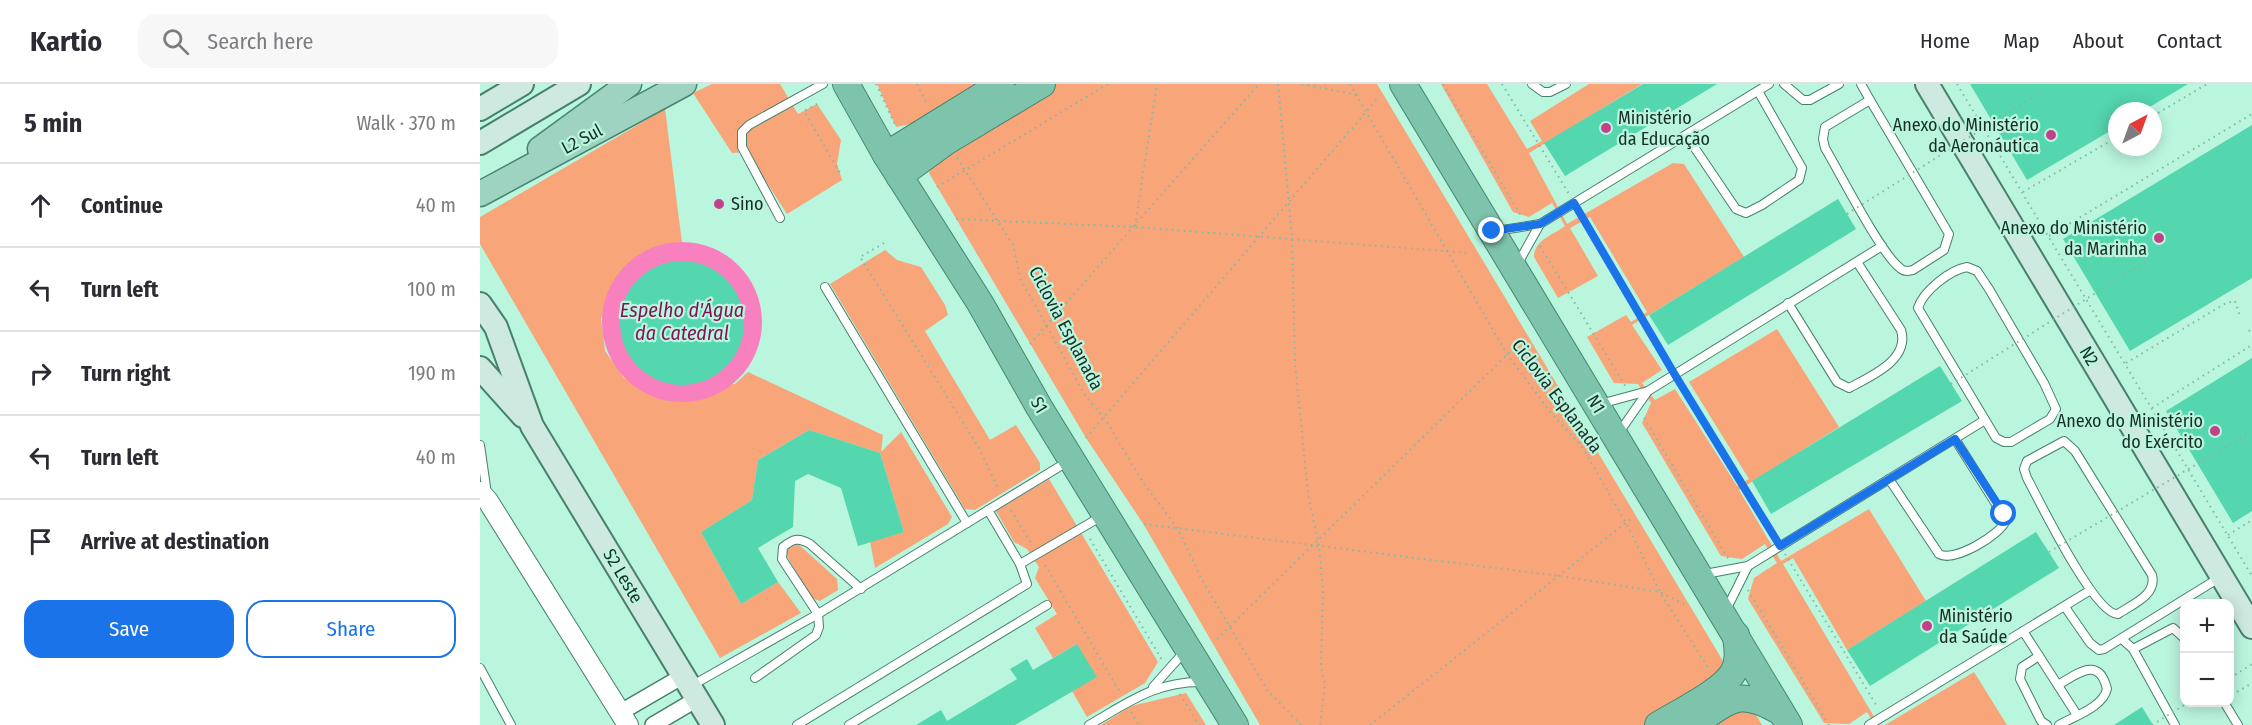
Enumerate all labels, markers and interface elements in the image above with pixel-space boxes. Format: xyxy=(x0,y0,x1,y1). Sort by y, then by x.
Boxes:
search box xyxy=(138,14,558,68)
text: Kartio xyxy=(30,25,102,58)
icon: search xyxy=(159,25,192,58)
text: Search here xyxy=(207,28,313,55)
text: Home xyxy=(1920,28,1970,54)
text: Map xyxy=(2003,28,2040,54)
text: About xyxy=(2073,28,2124,54)
text: Contact xyxy=(2157,28,2222,54)
north arrow xyxy=(2108,102,2162,156)
place label: Ministério da Educação xyxy=(1618,107,1710,150)
text: 5 min xyxy=(24,108,82,139)
text: Walk · 370 m xyxy=(356,111,456,135)
place label: Anexo do Ministério da Aeronáutica xyxy=(1893,114,2039,157)
street label: L2 Sul xyxy=(558,119,606,159)
marker: Ministério da Educação xyxy=(1599,121,1613,135)
marker: Anexo do Ministério da Aeronáutica xyxy=(2044,128,2058,142)
icon: ahead xyxy=(24,189,57,222)
text: Continue xyxy=(81,192,163,219)
text: 40 m xyxy=(416,193,456,217)
place label: Sino xyxy=(731,193,763,215)
marker: Sino xyxy=(712,197,726,211)
route end xyxy=(1478,217,1504,243)
place label: Anexo do Ministério da Marinha xyxy=(2001,217,2147,260)
marker: Anexo do Ministério da Marinha xyxy=(2152,231,2166,245)
street label: Ciclovia Esplanada xyxy=(1024,262,1108,394)
icon: left xyxy=(24,273,57,306)
text: Turn left xyxy=(81,276,159,303)
text: 100 m xyxy=(407,277,456,301)
water label: Espelho d'Água da Catedral xyxy=(620,298,744,345)
street label: Ciclovia Esplanada xyxy=(1507,335,1607,457)
street label: N2 xyxy=(2075,342,2103,370)
icon: right xyxy=(24,357,57,390)
text: Turn right xyxy=(81,360,170,387)
text: 190 m xyxy=(408,361,456,385)
street label: N1 xyxy=(1582,391,1610,417)
street label: S1 xyxy=(1026,393,1052,417)
place label: Anexo do Ministério do Exército xyxy=(2057,410,2203,453)
marker: Anexo do Ministério do Exército xyxy=(2208,424,2222,438)
icon: left xyxy=(24,441,57,474)
text: Turn left xyxy=(81,444,159,471)
text: 40 m xyxy=(416,445,456,469)
route start xyxy=(1990,500,2016,526)
icon: arrive xyxy=(24,525,57,558)
text: Arrive at destination xyxy=(81,528,269,555)
street label: S2 Leste xyxy=(598,545,648,607)
map controls xyxy=(2180,599,2234,707)
button: + xyxy=(2180,599,2234,653)
button: Save xyxy=(24,600,234,658)
button: Share xyxy=(246,600,456,658)
place label: Ministério da Saúde xyxy=(1939,605,2013,648)
marker: Ministério da Saúde xyxy=(1920,619,1934,633)
button: − xyxy=(2180,653,2234,707)

